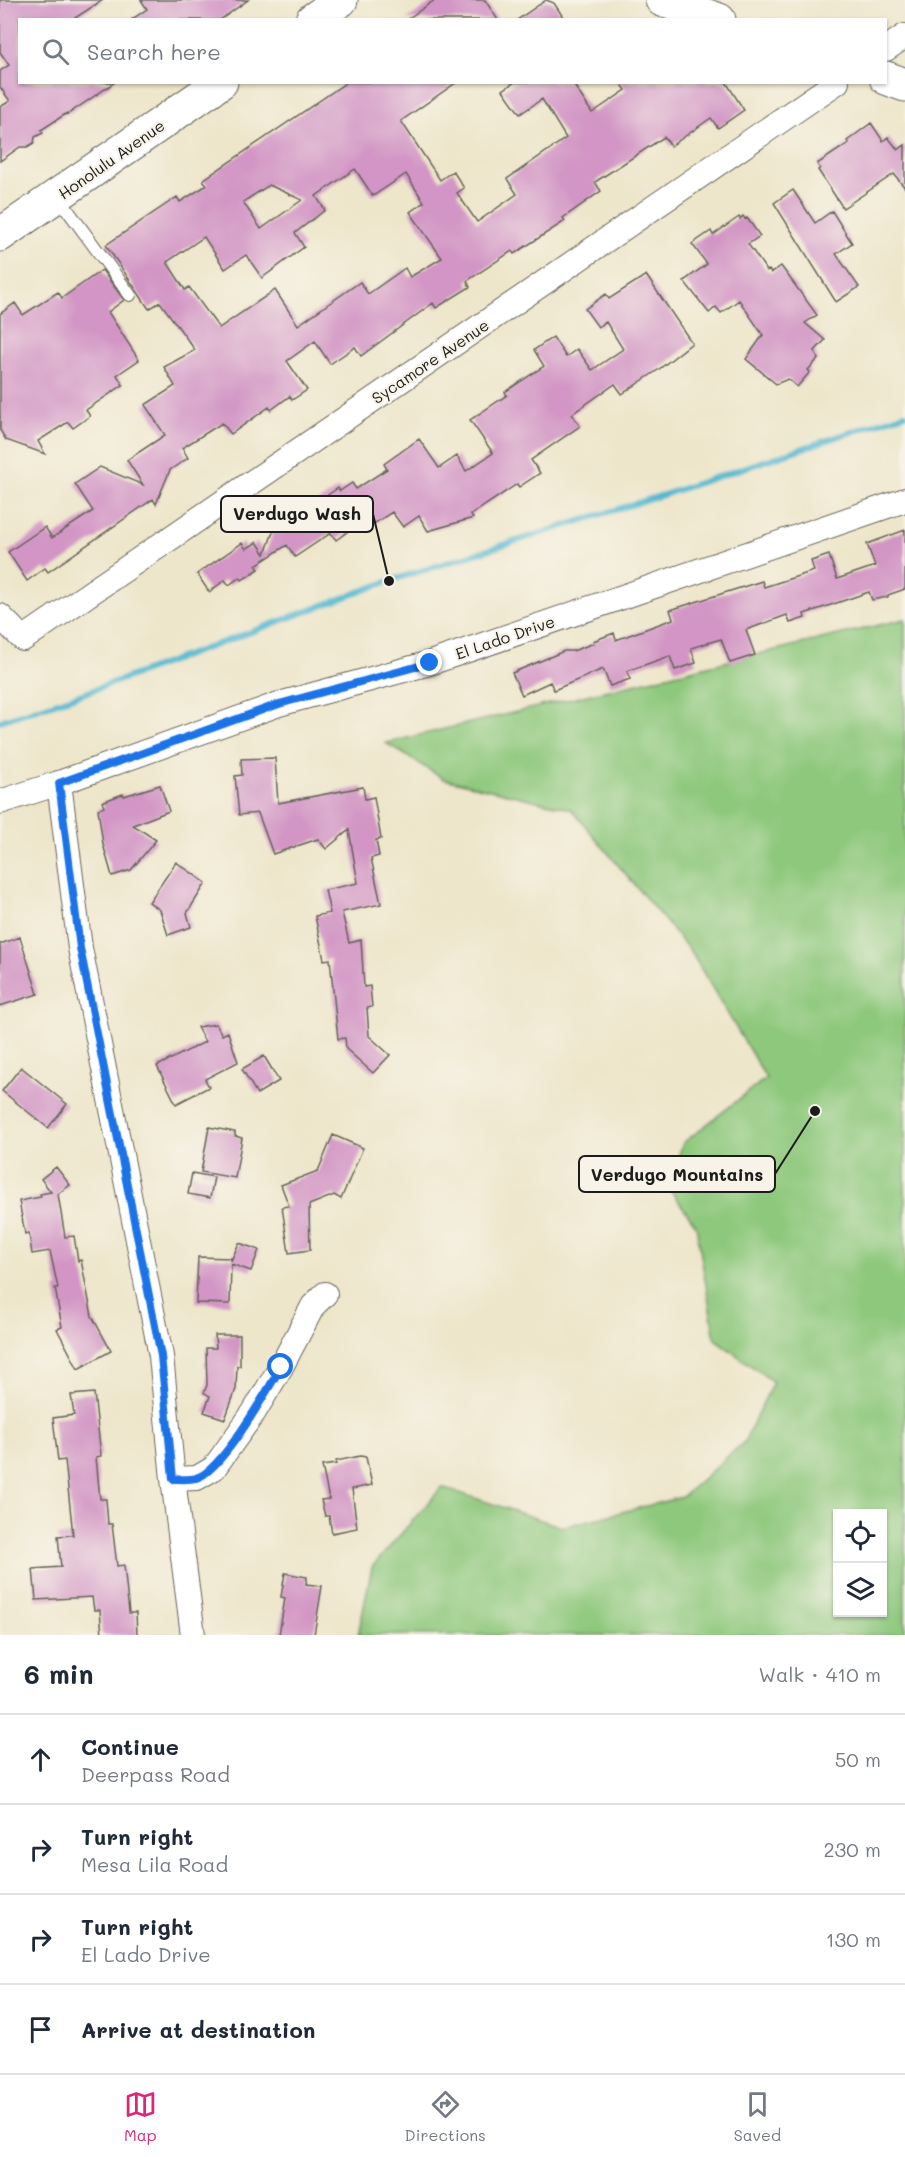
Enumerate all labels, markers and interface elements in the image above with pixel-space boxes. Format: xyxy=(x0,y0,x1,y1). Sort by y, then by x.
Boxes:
search box xyxy=(18,18,887,84)
icon: search xyxy=(39,35,72,68)
text: Search here xyxy=(87,37,221,66)
street label: Honolulu Avenue xyxy=(54,114,168,204)
street label: Sycamore Avenue xyxy=(367,314,493,408)
callout: Verdugo Wash xyxy=(221,496,373,532)
text: Verdugo Wash xyxy=(233,501,361,525)
street label: El Lado Drive xyxy=(453,610,557,664)
route end xyxy=(416,649,442,675)
callout: Verdugo Mountains xyxy=(579,1156,775,1192)
text: Verdugo Mountains xyxy=(591,1162,763,1186)
route start xyxy=(267,1353,293,1379)
map controls xyxy=(833,1509,887,1617)
button: locate xyxy=(833,1509,887,1563)
button: layers xyxy=(833,1563,887,1617)
text: 6 min xyxy=(24,1657,93,1691)
text: Walk · 410 m xyxy=(758,1661,881,1687)
text: Continue xyxy=(81,1732,179,1761)
icon: ahead xyxy=(24,1743,57,1776)
text: 50 m xyxy=(835,1746,881,1772)
text: Deerpass Road xyxy=(81,1761,230,1787)
text: Turn right xyxy=(81,1822,193,1851)
icon: right xyxy=(24,1833,57,1866)
text: 230 m xyxy=(823,1836,881,1862)
text: Mesa Lila Road xyxy=(81,1851,228,1877)
text: Turn right xyxy=(81,1912,193,1941)
icon: right xyxy=(24,1923,57,1956)
text: 130 m xyxy=(826,1926,881,1952)
text: El Lado Drive xyxy=(81,1941,211,1967)
icon: arrive xyxy=(24,2013,57,2046)
text: Arrive at destination xyxy=(81,2015,316,2044)
tab: Map xyxy=(124,2088,157,2145)
tab: Directions xyxy=(405,2088,486,2145)
tab: Saved xyxy=(734,2088,781,2145)

